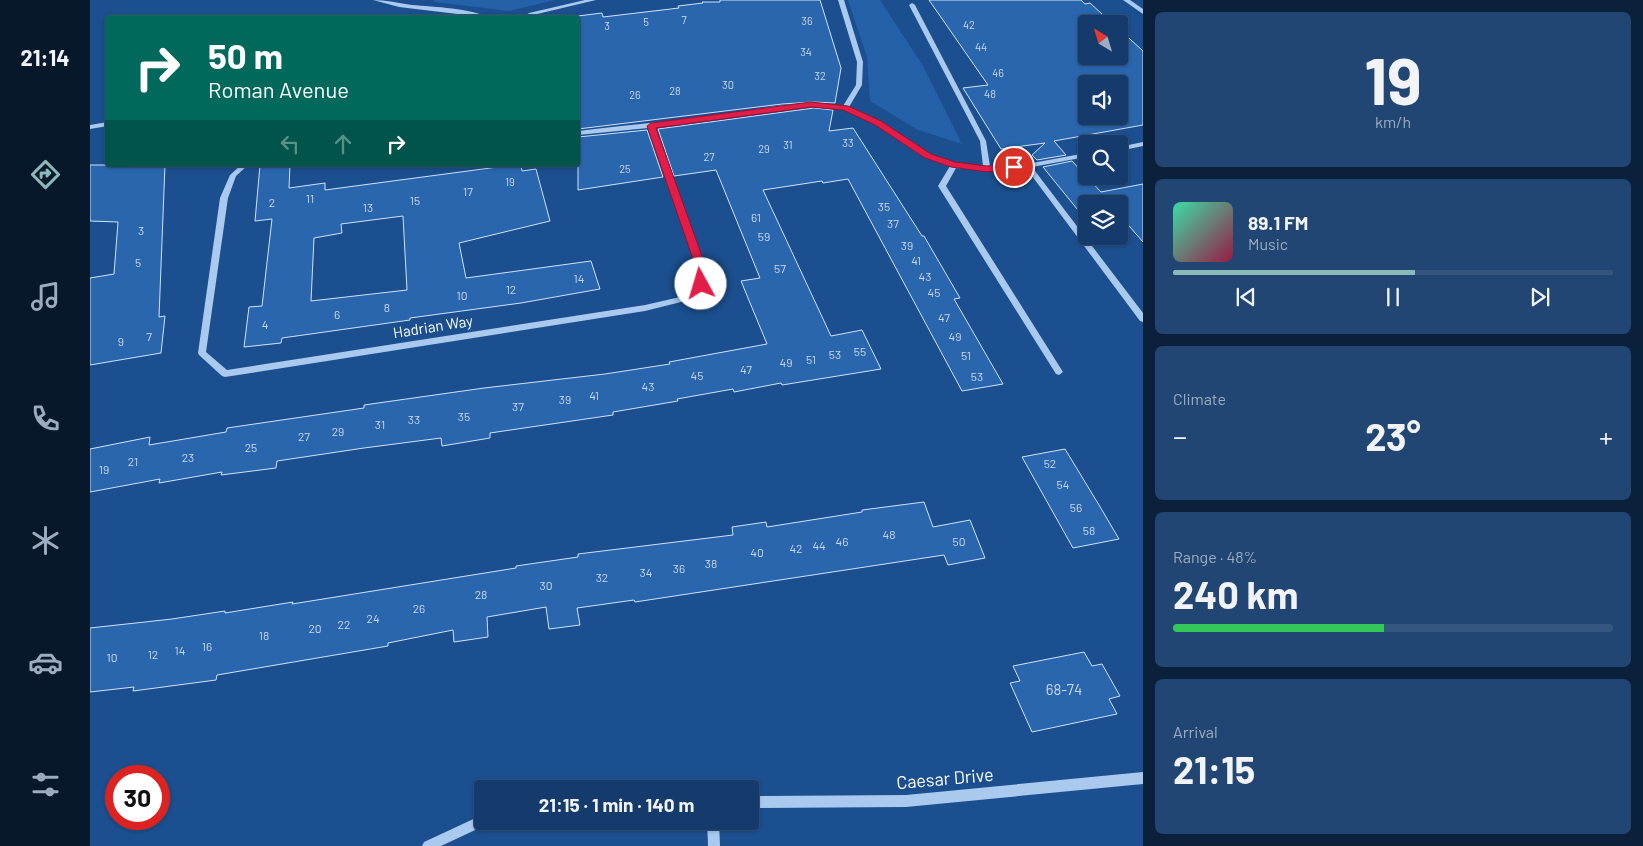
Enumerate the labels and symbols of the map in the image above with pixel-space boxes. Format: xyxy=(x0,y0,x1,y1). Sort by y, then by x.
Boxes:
house number: 7 xyxy=(681,13,687,26)
house number: 36 xyxy=(801,14,813,27)
house number: 5 xyxy=(643,15,649,28)
north arrow xyxy=(1078,15,1128,65)
house number: 42 xyxy=(963,18,975,31)
house number: 3 xyxy=(604,19,610,32)
house number: 44 xyxy=(975,40,987,53)
house number: 34 xyxy=(800,45,812,58)
house number: 46 xyxy=(992,66,1004,79)
house number: 32 xyxy=(814,69,826,82)
house number: 30 xyxy=(722,78,734,91)
house number: 28 xyxy=(669,84,681,97)
house number: 48 xyxy=(984,87,996,100)
house number: 26 xyxy=(629,88,641,101)
house number: 33 xyxy=(842,136,854,149)
house number: 31 xyxy=(783,138,793,151)
house number: 29 xyxy=(758,142,770,155)
pin xyxy=(993,146,1035,188)
house number: 27 xyxy=(703,150,715,163)
house number: 25 xyxy=(619,162,631,175)
house number: 19 xyxy=(505,175,515,188)
house number: 17 xyxy=(463,184,473,198)
house number: 11 xyxy=(306,191,314,205)
house number: 15 xyxy=(410,193,420,207)
house number: 2 xyxy=(269,195,275,209)
house number: 35 xyxy=(878,199,890,213)
house number: 13 xyxy=(363,200,373,214)
house number: 61 xyxy=(751,210,761,224)
house number: 37 xyxy=(887,216,899,230)
house number: 3 xyxy=(138,223,144,237)
house number: 59 xyxy=(758,229,770,243)
house number: 39 xyxy=(901,238,913,252)
house number: 41 xyxy=(911,253,921,267)
house number: 5 xyxy=(135,255,141,269)
position arrow xyxy=(674,257,726,309)
house number: 57 xyxy=(774,261,786,275)
house number: 43 xyxy=(919,269,931,283)
house number: 14 xyxy=(574,271,584,285)
house number: 12 xyxy=(506,282,516,296)
house number: 45 xyxy=(928,285,940,299)
house number: 10 xyxy=(457,288,467,302)
house number: 8 xyxy=(384,300,390,314)
house number: 6 xyxy=(334,307,340,321)
house number: 47 xyxy=(938,310,950,324)
street label: Hadrian Way xyxy=(392,311,474,341)
house number: 4 xyxy=(262,317,268,331)
house number: 7 xyxy=(146,329,152,343)
house number: 49 xyxy=(949,329,961,343)
house number: 9 xyxy=(118,334,124,348)
house number: 55 xyxy=(854,344,866,358)
house number: 53 xyxy=(829,347,841,361)
house number: 51 xyxy=(961,348,971,362)
house number: 51 xyxy=(806,352,816,366)
house number: 49 xyxy=(780,355,792,369)
house number: 47 xyxy=(740,362,752,376)
house number: 45 xyxy=(691,368,703,382)
house number: 53 xyxy=(971,369,983,383)
house number: 43 xyxy=(642,379,654,393)
house number: 41 xyxy=(589,388,599,402)
house number: 39 xyxy=(559,392,571,406)
house number: 37 xyxy=(512,399,524,413)
house number: 35 xyxy=(458,409,470,423)
house number: 33 xyxy=(408,412,420,426)
house number: 31 xyxy=(375,417,385,431)
house number: 29 xyxy=(332,424,344,438)
house number: 27 xyxy=(298,429,310,443)
house number: 25 xyxy=(245,440,257,454)
house number: 23 xyxy=(182,450,194,464)
house number: 21 xyxy=(128,454,138,468)
house number: 52 xyxy=(1044,456,1056,470)
house number: 19 xyxy=(99,462,109,476)
house number: 54 xyxy=(1057,477,1069,491)
house number: 56 xyxy=(1070,500,1082,514)
house number: 58 xyxy=(1083,523,1095,537)
house number: 48 xyxy=(883,527,895,541)
house number: 46 xyxy=(836,534,848,548)
house number: 50 xyxy=(953,534,965,548)
house number: 44 xyxy=(812,538,826,552)
house number: 42 xyxy=(789,541,803,555)
house number: 40 xyxy=(750,545,764,559)
house number: 38 xyxy=(705,556,717,570)
house number: 36 xyxy=(673,561,685,575)
house number: 34 xyxy=(640,565,652,579)
house number: 32 xyxy=(596,570,608,584)
house number: 30 xyxy=(540,578,552,592)
house number: 28 xyxy=(475,587,487,601)
house number: 26 xyxy=(413,601,425,615)
house number: 24 xyxy=(366,611,380,625)
house number: 22 xyxy=(338,617,350,631)
house number: 20 xyxy=(308,621,322,635)
house number: 18 xyxy=(259,628,269,642)
house number: 16 xyxy=(202,639,212,653)
house number: 14 xyxy=(175,643,185,657)
house number: 12 xyxy=(148,647,158,661)
house number: 10 xyxy=(107,650,117,664)
house number: 68-74 xyxy=(1046,680,1082,698)
street label: Caesar Drive xyxy=(895,763,994,793)
speed limit sign: 30 xyxy=(105,765,170,830)

